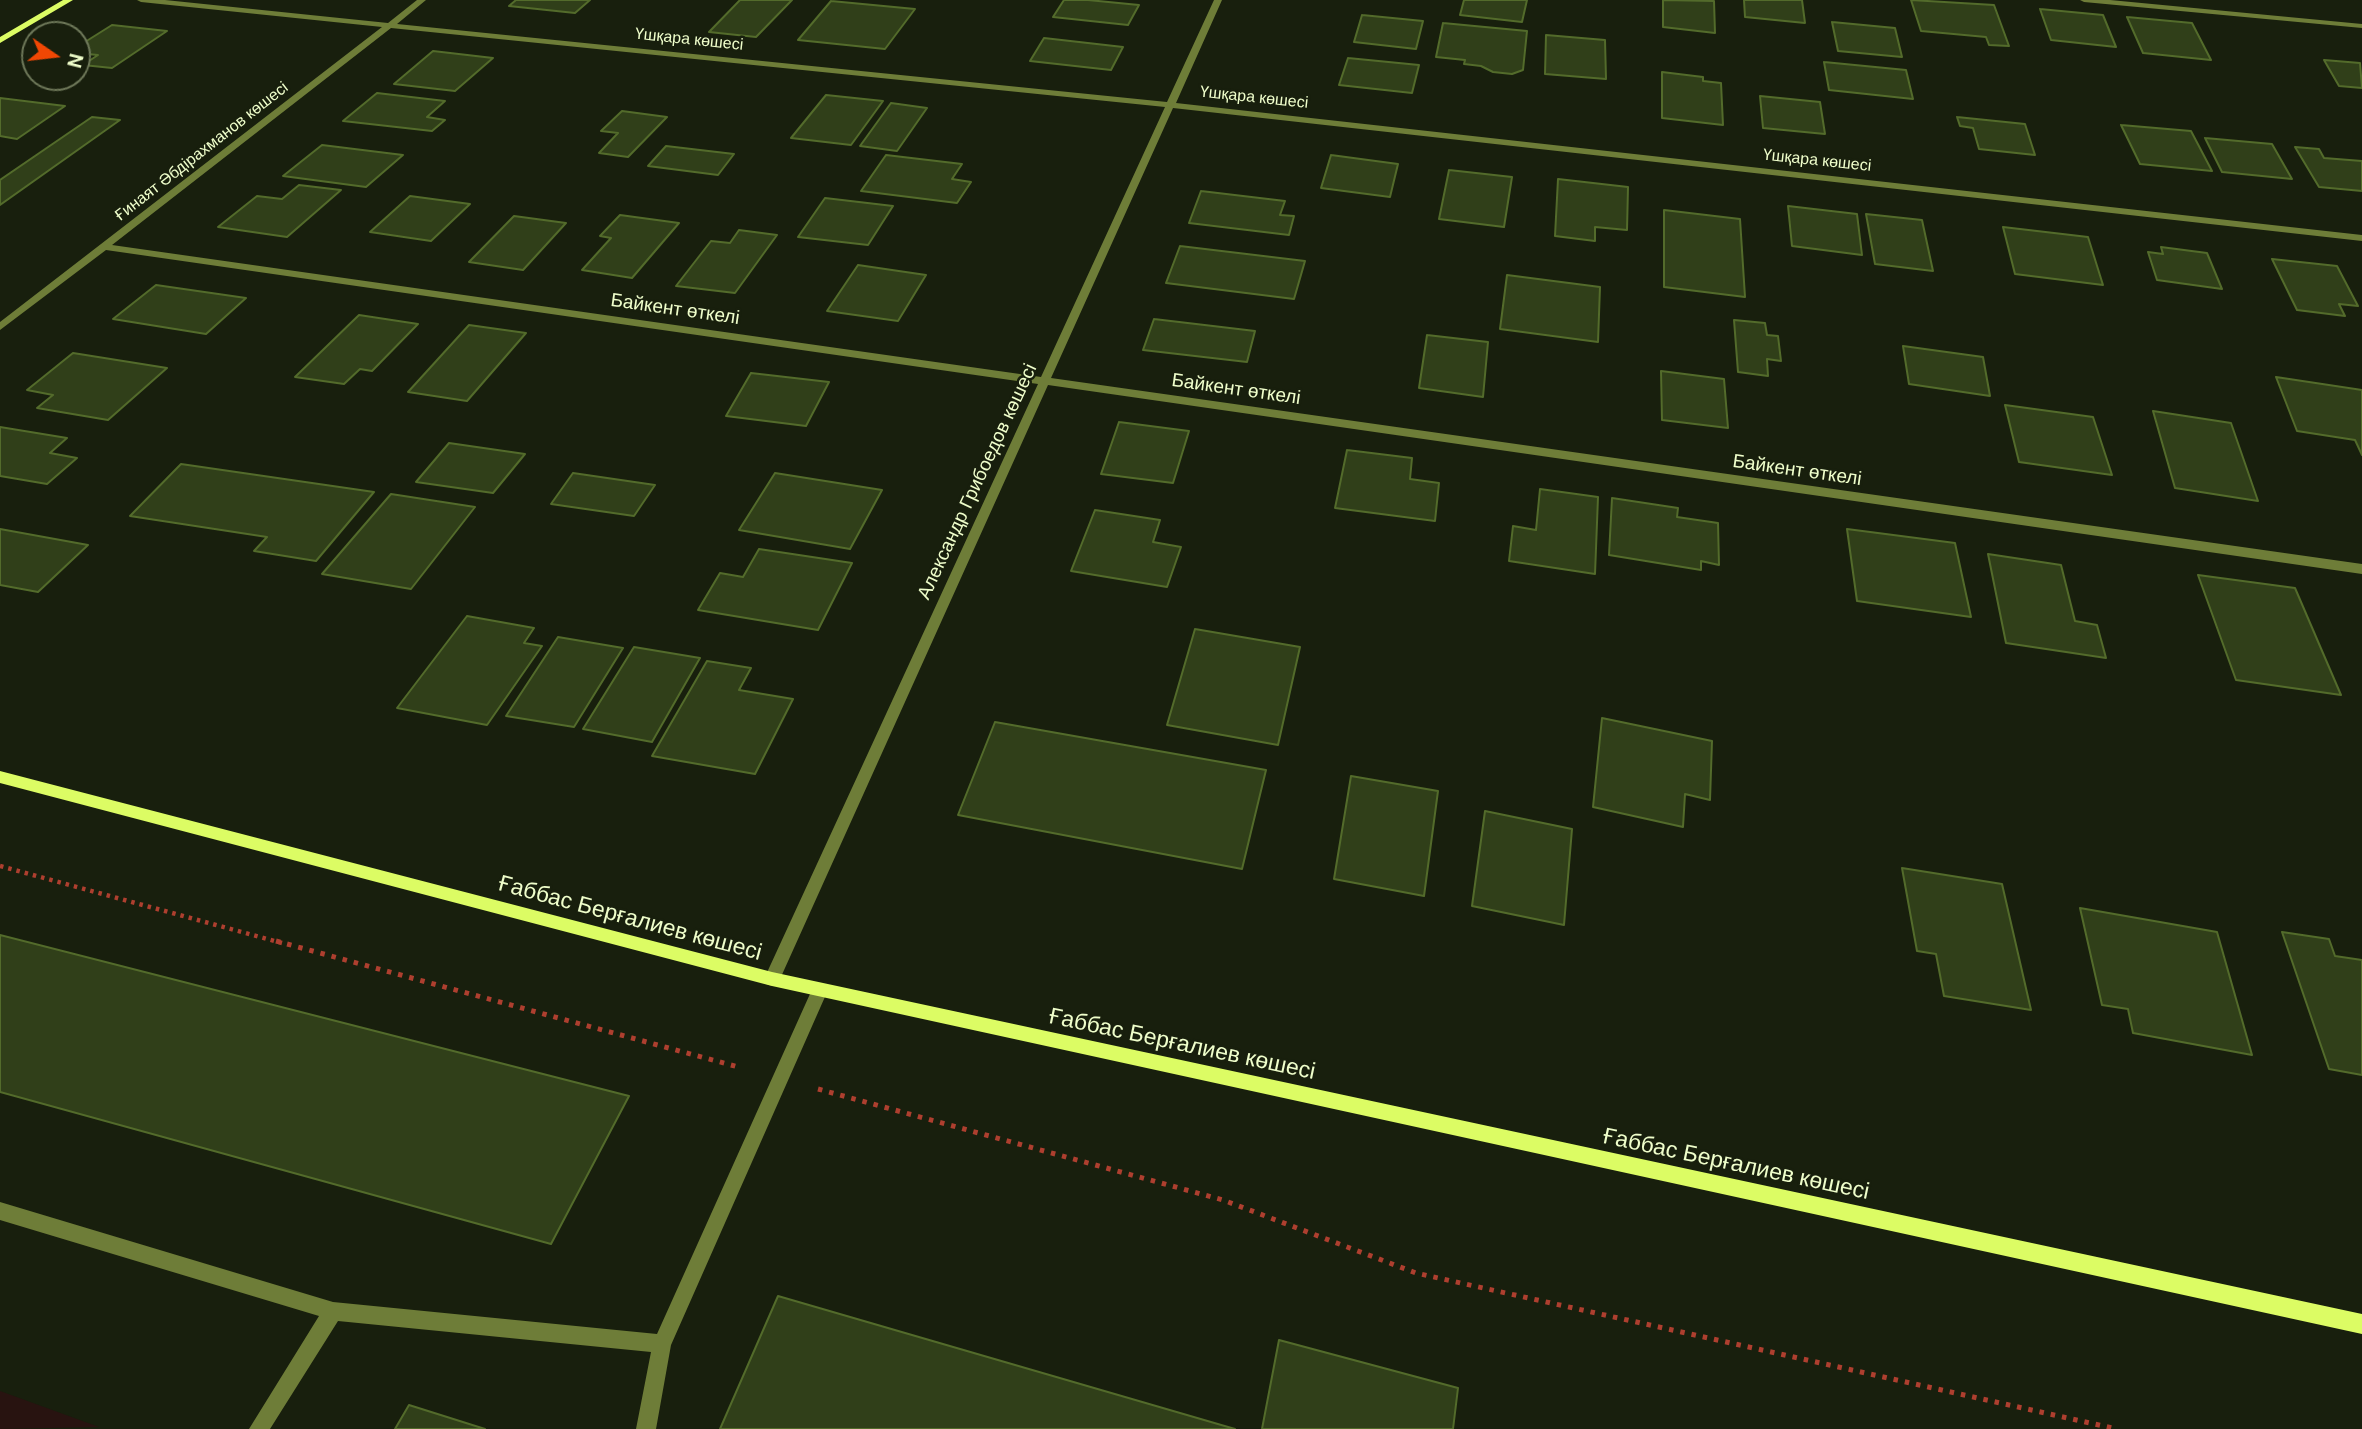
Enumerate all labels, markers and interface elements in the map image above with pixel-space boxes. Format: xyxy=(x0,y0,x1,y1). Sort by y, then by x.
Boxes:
north arrow xyxy=(21,21,91,91)
street label: Үшқара көшесі xyxy=(634,25,744,55)
text: N xyxy=(61,51,89,70)
street label: Ғинаят Әбдірахманов көшесі xyxy=(112,78,292,226)
street label: Үшқара көшесі xyxy=(1199,83,1309,113)
street label: Үшқара көшесі xyxy=(1762,146,1872,176)
street label: Байкент өткелі xyxy=(609,290,741,330)
street label: Александр Грибоедов көшесі xyxy=(913,361,1043,603)
street label: Байкент өткелі xyxy=(1170,370,1302,410)
street label: Байкент өткелі xyxy=(1731,451,1863,491)
street label: Ғаббас Берғалиев көшесі xyxy=(495,871,765,967)
street label: Ғаббас Берғалиев көшесі xyxy=(1046,1003,1318,1087)
street label: Ғаббас Берғалиев көшесі xyxy=(1600,1123,1872,1207)

